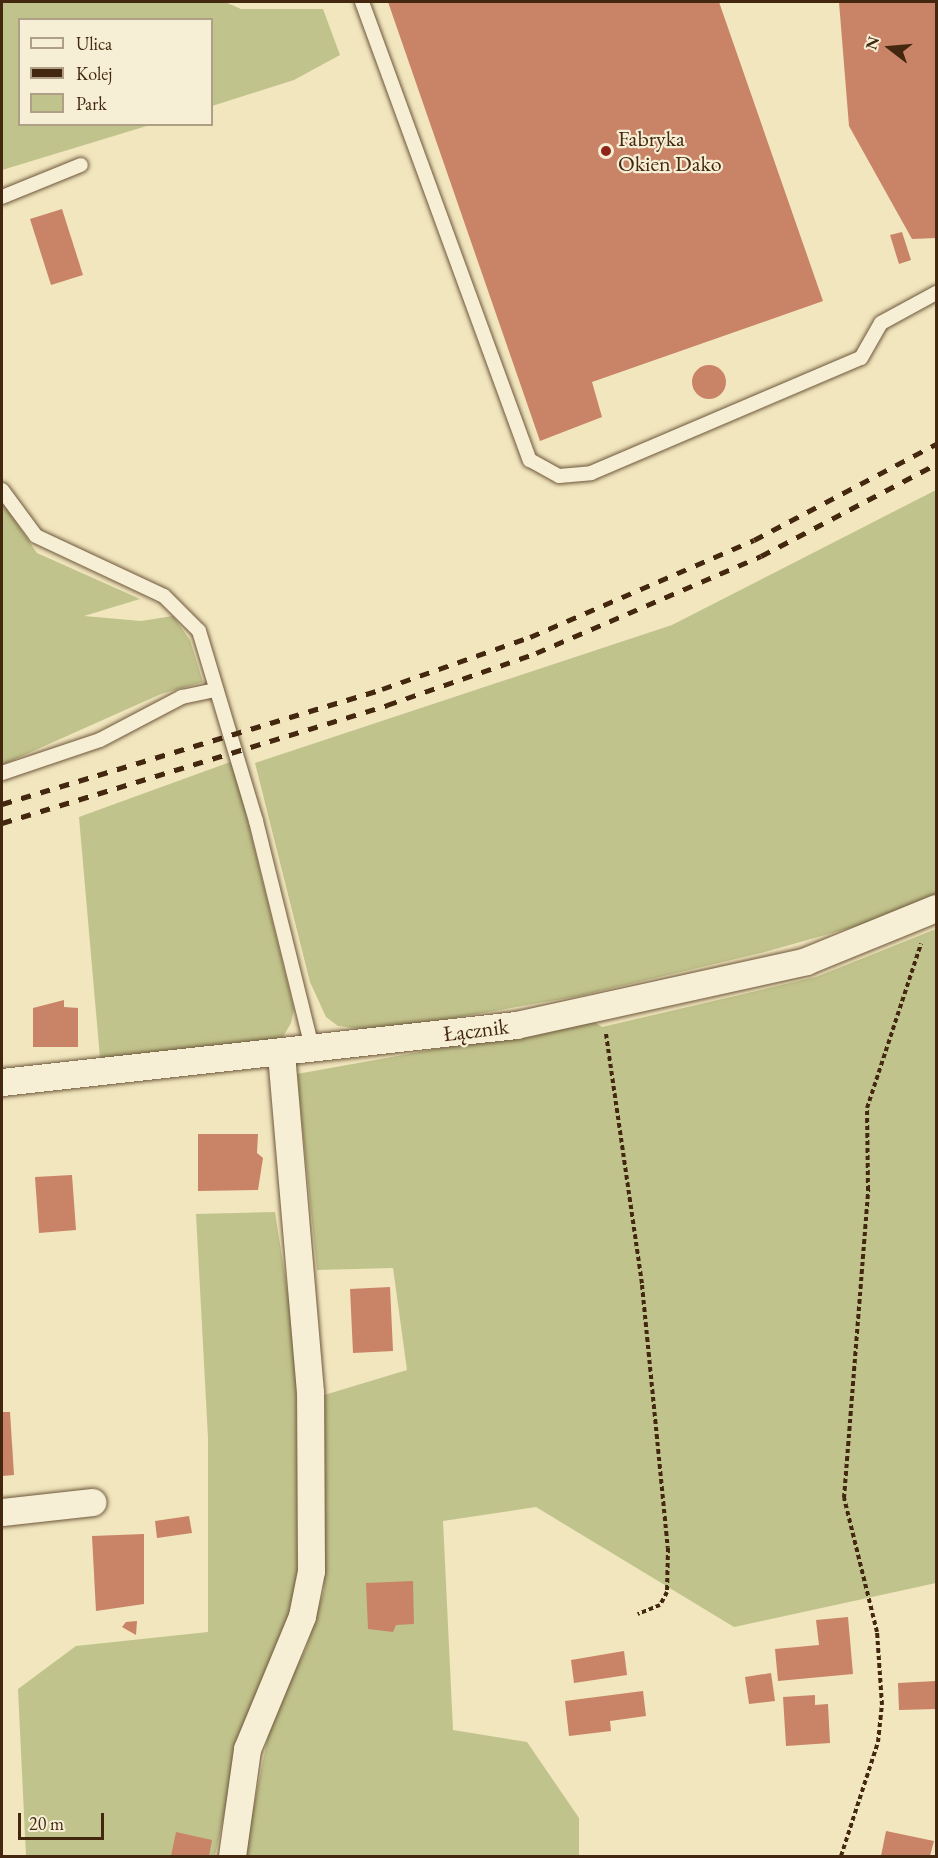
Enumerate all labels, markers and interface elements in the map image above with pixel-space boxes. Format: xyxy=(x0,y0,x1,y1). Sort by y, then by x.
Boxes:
legend xyxy=(18,18,213,126)
north arrow xyxy=(860,18,920,78)
text: Ulica xyxy=(76,32,112,55)
text: N xyxy=(860,34,884,52)
text: Kolej xyxy=(76,62,112,85)
text: Park xyxy=(76,92,107,115)
place label: Fabryka Okien Dako xyxy=(618,125,722,176)
marker: Fabryka Okien Dako xyxy=(599,144,613,158)
street label: Łącznik xyxy=(442,1013,510,1047)
scale bar xyxy=(21,1801,106,1839)
text: 20 m xyxy=(29,1812,64,1835)

